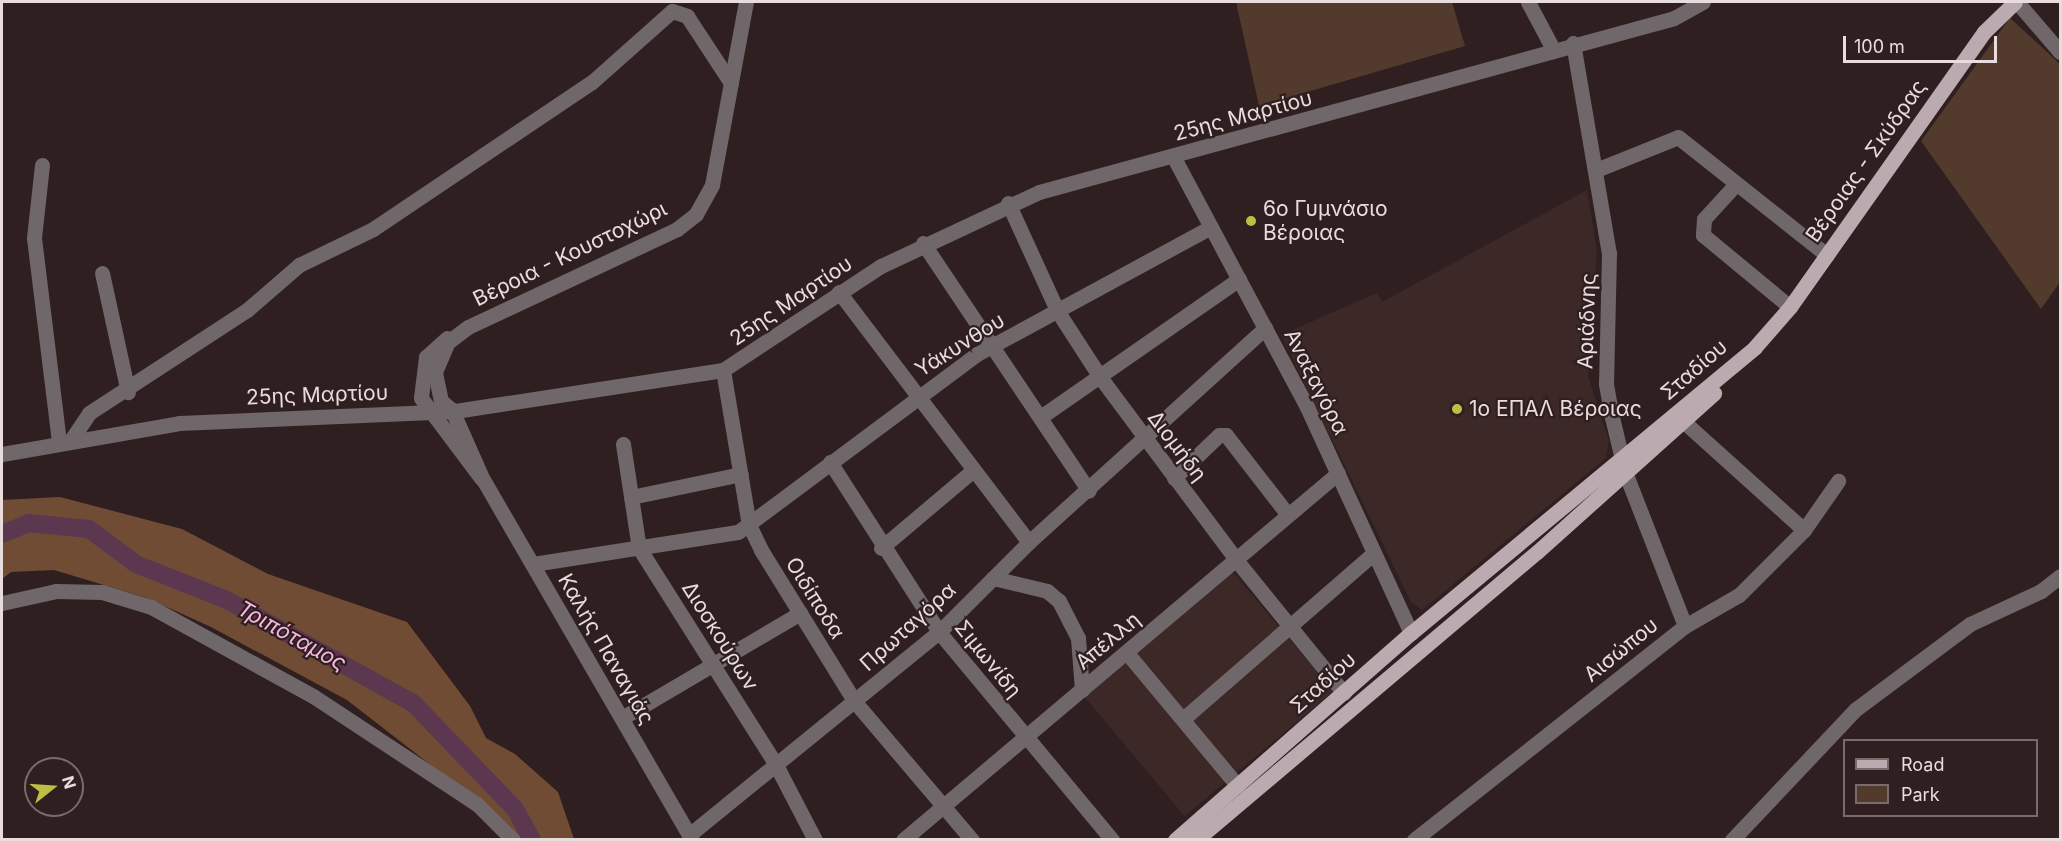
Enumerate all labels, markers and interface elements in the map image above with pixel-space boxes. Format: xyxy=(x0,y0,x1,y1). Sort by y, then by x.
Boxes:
scale bar xyxy=(1846,24,2000,62)
text: 100 m xyxy=(1854,36,1905,57)
street label: Βέροιας - Σκύδρας xyxy=(1800,75,1932,247)
street label: 25ης Μαρτίου xyxy=(1171,85,1315,147)
street label: Βέροια - Κουστοχώρι xyxy=(469,196,671,312)
place label: 6ο Γυμνάσιο Βέροιας xyxy=(1263,196,1388,246)
marker: 6ο Γυμνάσιο Βέροιας xyxy=(1244,214,1258,228)
street label: 25ης Μαρτίου xyxy=(725,251,857,351)
street label: Αριάδνης xyxy=(1573,273,1601,369)
street label: Υάκυνθου xyxy=(911,308,1009,382)
street label: Αναξαγόρα xyxy=(1279,325,1353,439)
street label: Σταδίου xyxy=(1656,334,1732,406)
street label: 25ης Μαρτίου xyxy=(246,380,388,410)
place label: 1ο ΕΠΑΛ Βέροιας xyxy=(1469,396,1642,422)
marker: 1ο ΕΠΑΛ Βέροιας xyxy=(1450,402,1464,416)
street label: Διομήδη xyxy=(1142,406,1212,486)
street label: Οιδίποδα xyxy=(780,553,850,643)
street label: Καλής Παναγιάς xyxy=(553,569,659,729)
street label: Διοσκούρων xyxy=(676,577,764,695)
street label: Πρωταγόρα xyxy=(855,578,961,676)
water label: Τριπόταμος xyxy=(233,595,351,677)
street label: Απέλλη xyxy=(1071,607,1145,675)
street label: Αισώπου xyxy=(1579,613,1663,687)
street label: Σιμωνίδη xyxy=(949,615,1027,703)
street label: Σταδίου xyxy=(1285,647,1361,719)
legend xyxy=(1843,739,2038,817)
text: Road xyxy=(1901,754,1944,775)
north arrow xyxy=(24,757,84,817)
text: N xyxy=(58,774,81,791)
text: Park xyxy=(1901,784,1940,805)

